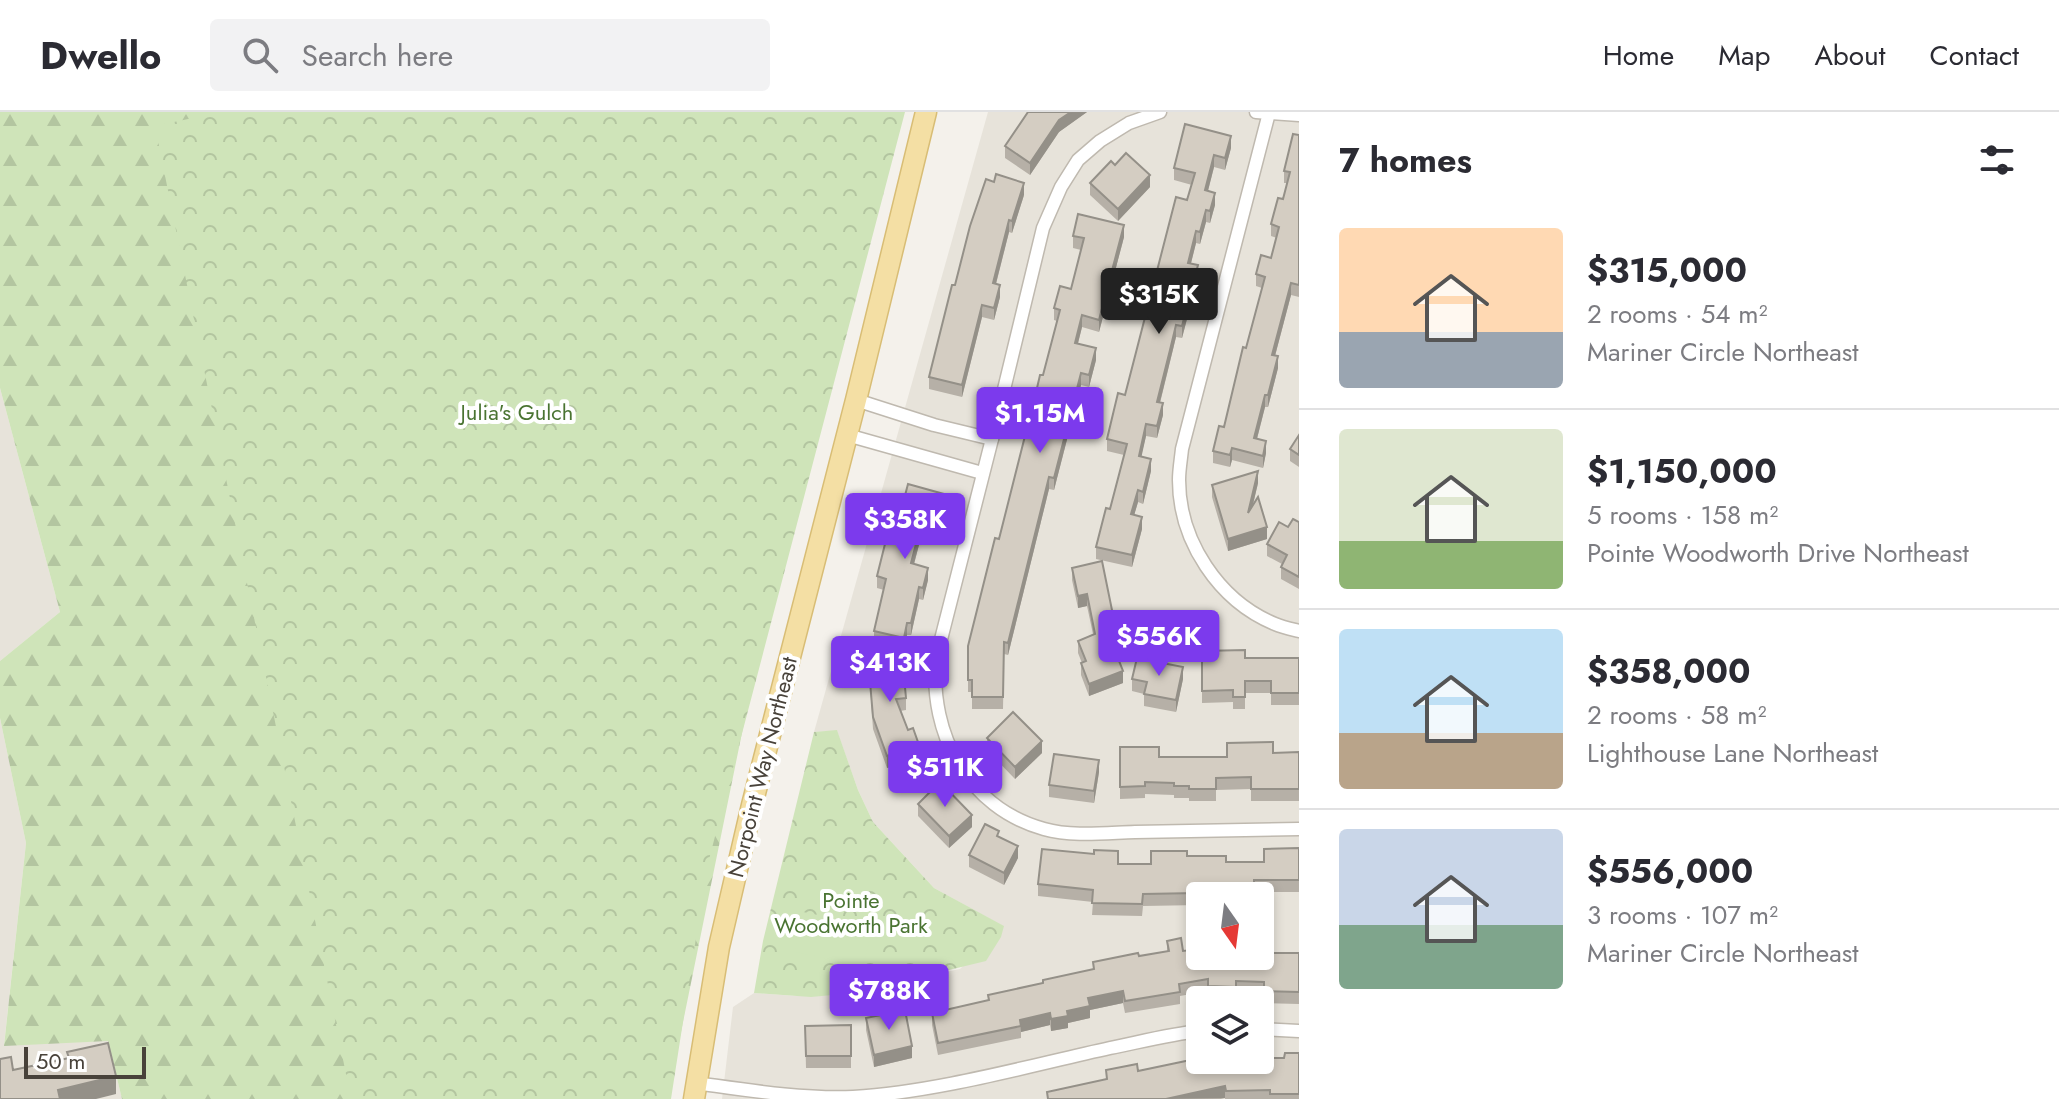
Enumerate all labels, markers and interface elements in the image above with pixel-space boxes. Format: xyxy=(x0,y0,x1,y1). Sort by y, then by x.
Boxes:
search box xyxy=(210,19,770,91)
text: Dwello xyxy=(40,28,162,83)
icon: search xyxy=(238,33,282,77)
text: Search here xyxy=(302,34,453,77)
text: Home xyxy=(1603,35,1674,76)
text: Map xyxy=(1718,35,1770,76)
text: About xyxy=(1814,35,1886,76)
text: Contact xyxy=(1930,35,2019,76)
text: 7 homes xyxy=(1339,136,1472,185)
icon: filters xyxy=(1975,138,2019,182)
text: $315,000 xyxy=(1587,246,1747,295)
icon: home xyxy=(1403,260,1499,356)
pin: $315K xyxy=(1103,268,1215,336)
text: $315K xyxy=(1119,275,1199,313)
text: 2 rooms · 54 m² xyxy=(1587,295,1768,333)
text: Mariner Circle Northeast xyxy=(1587,333,1858,371)
pin: $1.15M xyxy=(975,387,1105,455)
text: $1.15M xyxy=(995,394,1085,432)
park label: Julia's Gulch xyxy=(458,396,573,428)
text: $1,150,000 xyxy=(1587,447,1777,496)
icon: home xyxy=(1403,461,1499,557)
pin: $358K xyxy=(849,493,961,561)
text: 5 rooms · 158 m² xyxy=(1587,496,1778,534)
text: $358K xyxy=(863,500,947,538)
text: Pointe Woodworth Drive Northeast xyxy=(1587,534,1969,572)
pin: $556K xyxy=(1103,610,1215,678)
text: $556K xyxy=(1116,617,1202,655)
pin: $413K xyxy=(834,636,946,704)
text: $413K xyxy=(849,643,931,681)
text: $358,000 xyxy=(1587,647,1751,696)
street label: Norpoint Way Northeast xyxy=(719,653,805,881)
icon: home xyxy=(1403,661,1499,757)
text: 2 rooms · 58 m² xyxy=(1587,696,1767,734)
text: Lighthouse Lane Northeast xyxy=(1587,734,1878,772)
pin: $511K xyxy=(889,741,1001,809)
text: $511K xyxy=(906,748,984,786)
text: $556,000 xyxy=(1587,847,1753,896)
icon: home xyxy=(1403,861,1499,957)
north arrow xyxy=(1186,882,1274,970)
map controls xyxy=(1186,882,1274,1074)
park label: Pointe Woodworth Park xyxy=(774,884,928,941)
text: 3 rooms · 107 m² xyxy=(1587,896,1778,934)
text: Mariner Circle Northeast xyxy=(1587,934,1858,972)
pin: $788K xyxy=(833,964,945,1032)
text: $788K xyxy=(848,971,930,1009)
button: layers xyxy=(1186,986,1274,1074)
scale bar xyxy=(24,1043,146,1079)
text: 50 m xyxy=(36,1045,85,1077)

